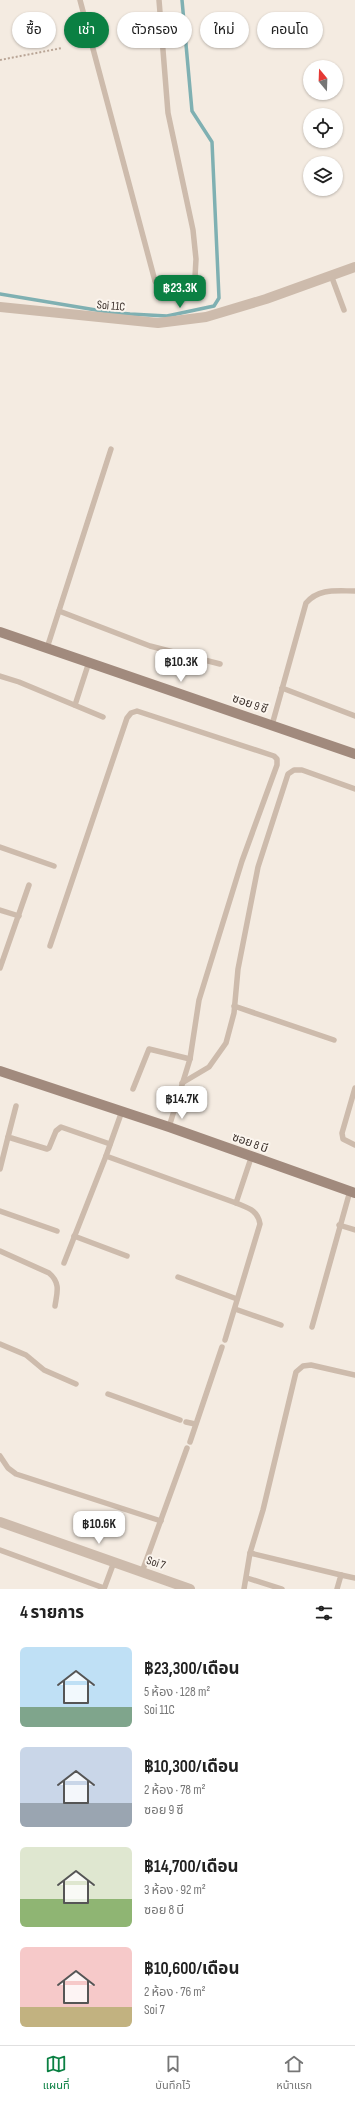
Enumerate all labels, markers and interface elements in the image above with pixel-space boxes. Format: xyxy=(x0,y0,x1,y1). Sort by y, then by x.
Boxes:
chip: ซื้อ xyxy=(12,12,56,48)
chip: เช่า xyxy=(64,12,109,48)
chip: ตัวกรอง xyxy=(117,12,192,48)
chip: ใหม่ xyxy=(200,12,249,48)
chip: คอนโด xyxy=(257,12,323,48)
north arrow xyxy=(303,60,343,100)
map controls xyxy=(303,60,343,196)
button: locate xyxy=(303,108,343,148)
button: layers xyxy=(303,156,343,196)
pin: ฿23.3K xyxy=(147,275,213,309)
text: ฿23.3K xyxy=(163,280,197,296)
street label: Soi 11C xyxy=(96,297,126,315)
pin: ฿10.3K xyxy=(148,649,214,683)
text: ฿10.3K xyxy=(164,654,198,670)
street label: ซอย 9 ซี xyxy=(230,691,270,717)
pin: ฿14.7K xyxy=(149,1086,215,1120)
text: ฿14.7K xyxy=(165,1091,199,1107)
street label: ซอย 8 บี xyxy=(230,1130,270,1156)
pin: ฿10.6K xyxy=(66,1511,132,1545)
text: ฿10.6K xyxy=(82,1516,116,1532)
street label: Soi 7 xyxy=(145,1553,168,1573)
icon: filters xyxy=(313,1602,335,1624)
text: 4 รายการ xyxy=(20,1603,84,1623)
text: ฿23,300/เดือน xyxy=(144,1659,240,1679)
icon: home xyxy=(52,1663,100,1711)
text: 5 ห้อง · 128 m² xyxy=(144,1684,210,1700)
text: Soi 11C xyxy=(144,1702,175,1718)
text: ฿10,300/เดือน xyxy=(144,1757,239,1777)
icon: home xyxy=(52,1763,100,1811)
text: 2 ห้อง · 78 m² xyxy=(144,1782,206,1798)
text: ซอย 9 ซี xyxy=(144,1802,184,1818)
text: ฿14,700/เดือน xyxy=(144,1857,239,1877)
icon: home xyxy=(52,1863,100,1911)
text: 3 ห้อง · 92 m² xyxy=(144,1882,206,1898)
text: ซอย 8 บี xyxy=(144,1902,184,1918)
text: ฿10,600/เดือน xyxy=(144,1959,239,1979)
icon: home xyxy=(52,1963,100,2011)
text: 2 ห้อง · 76 m² xyxy=(144,1984,206,2000)
text: Soi 7 xyxy=(144,2002,165,2018)
tab: แผนที่ xyxy=(43,2053,70,2094)
tab: บันทึกไว้ xyxy=(155,2053,191,2094)
tab: หน้าแรก xyxy=(276,2053,312,2094)

